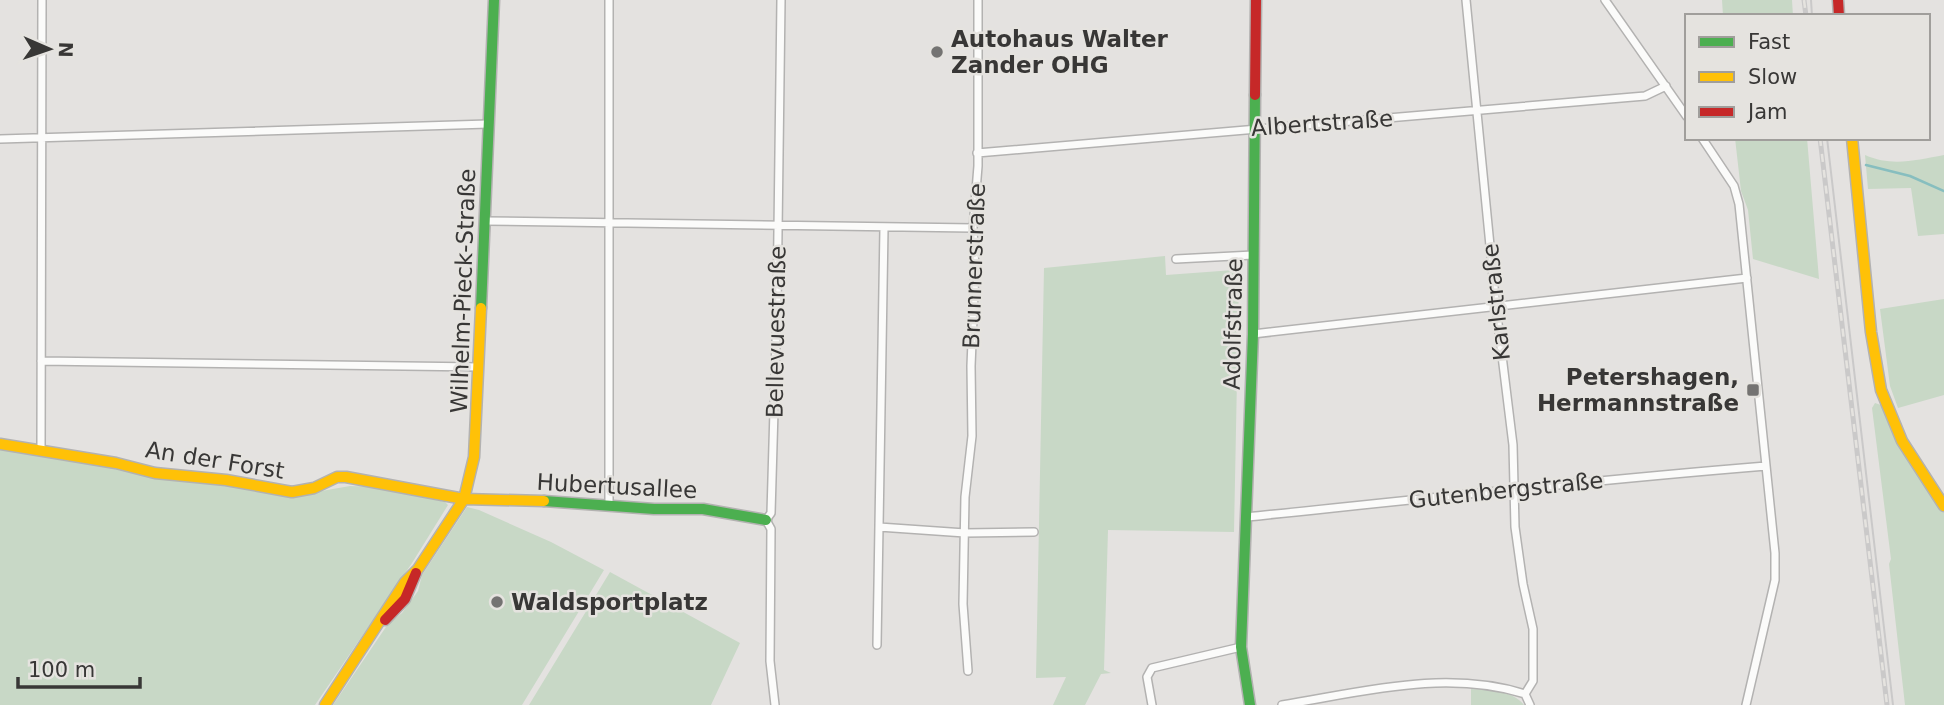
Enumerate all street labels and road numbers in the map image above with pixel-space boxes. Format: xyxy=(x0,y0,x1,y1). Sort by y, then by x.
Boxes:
street label: Albertstraße xyxy=(1250,105,1394,141)
street label: Wilhelm-Pieck-Straße xyxy=(446,168,480,414)
street label: Brunnerstraße xyxy=(958,183,990,349)
street label: Karlstraße xyxy=(1477,242,1515,362)
street label: Bellevuestraße xyxy=(761,246,791,418)
street label: Adolfstraße xyxy=(1219,258,1247,390)
street label: An der Forst xyxy=(144,436,286,484)
street label: Gutenbergstraße xyxy=(1407,467,1605,513)
street label: Hubertusallee xyxy=(536,469,698,503)

